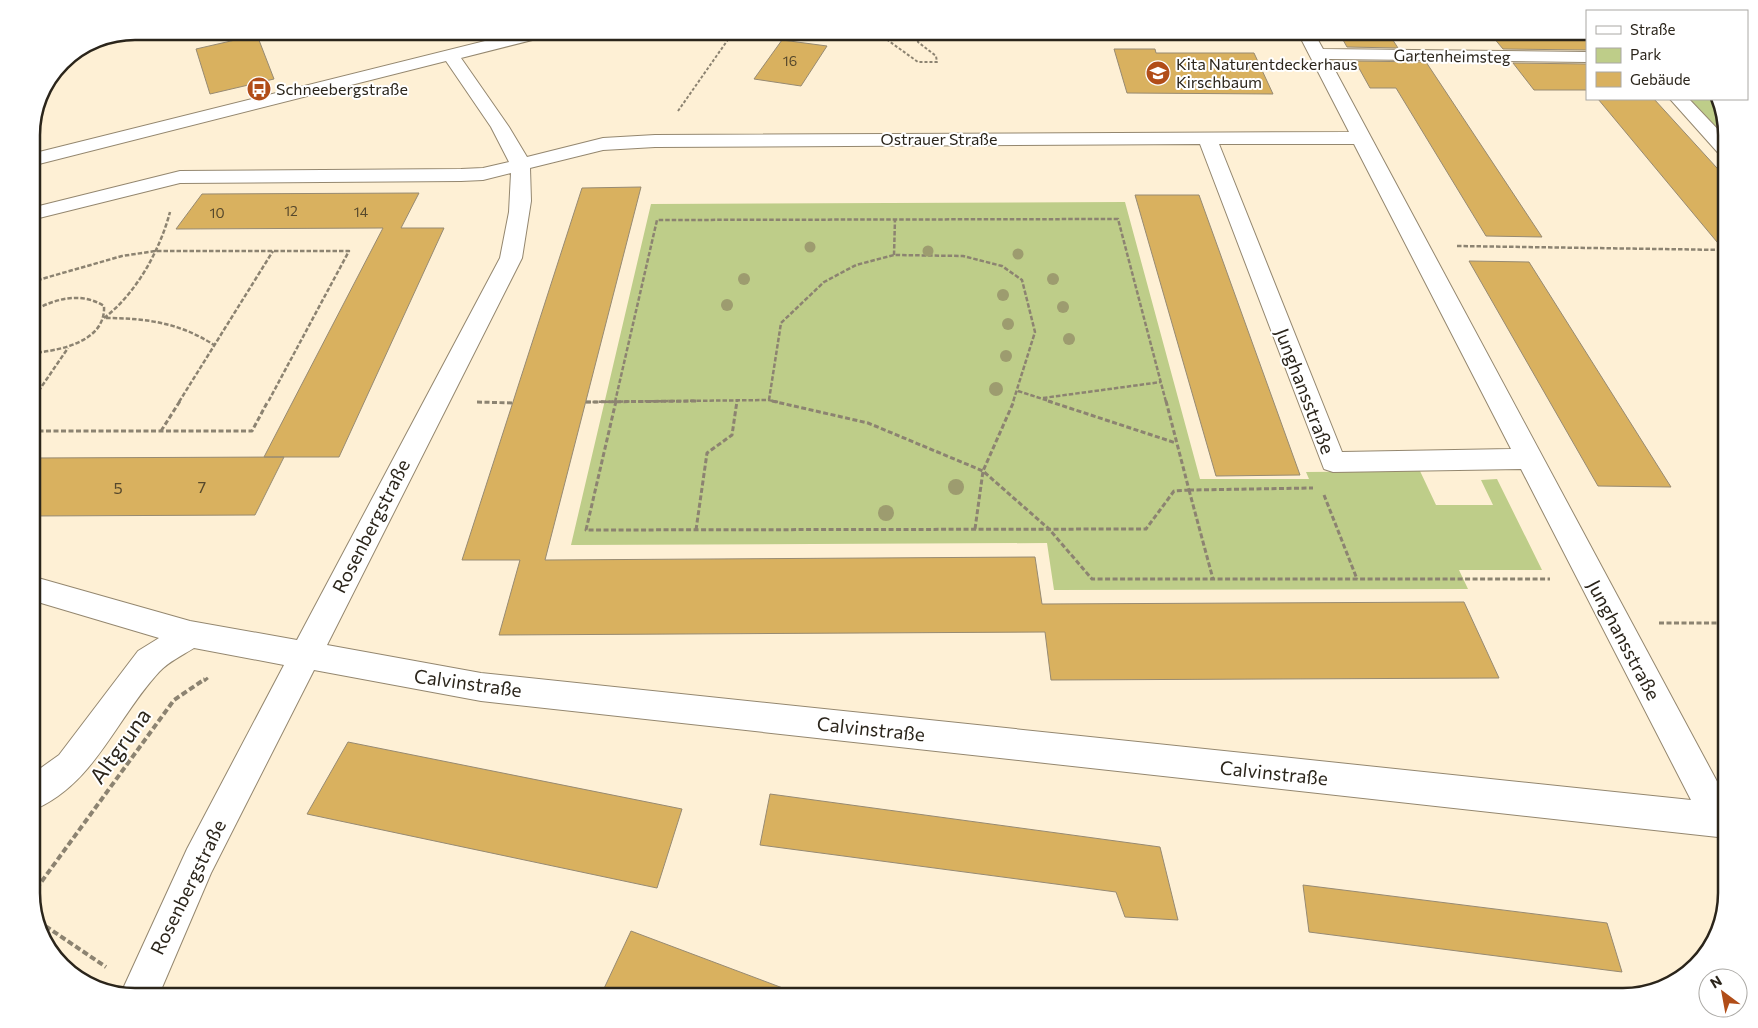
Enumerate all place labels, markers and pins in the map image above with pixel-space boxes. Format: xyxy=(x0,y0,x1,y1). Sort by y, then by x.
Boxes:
place label: Kita Naturentdeckerhaus Kirschbaum xyxy=(1176,54,1357,91)
school or university icon: Kita Naturentdeckerhaus Kirschbaum xyxy=(1145,60,1171,86)
bus stop icon: Schneebergstraße xyxy=(246,76,272,102)
place label: Schneebergstraße xyxy=(276,79,408,98)

